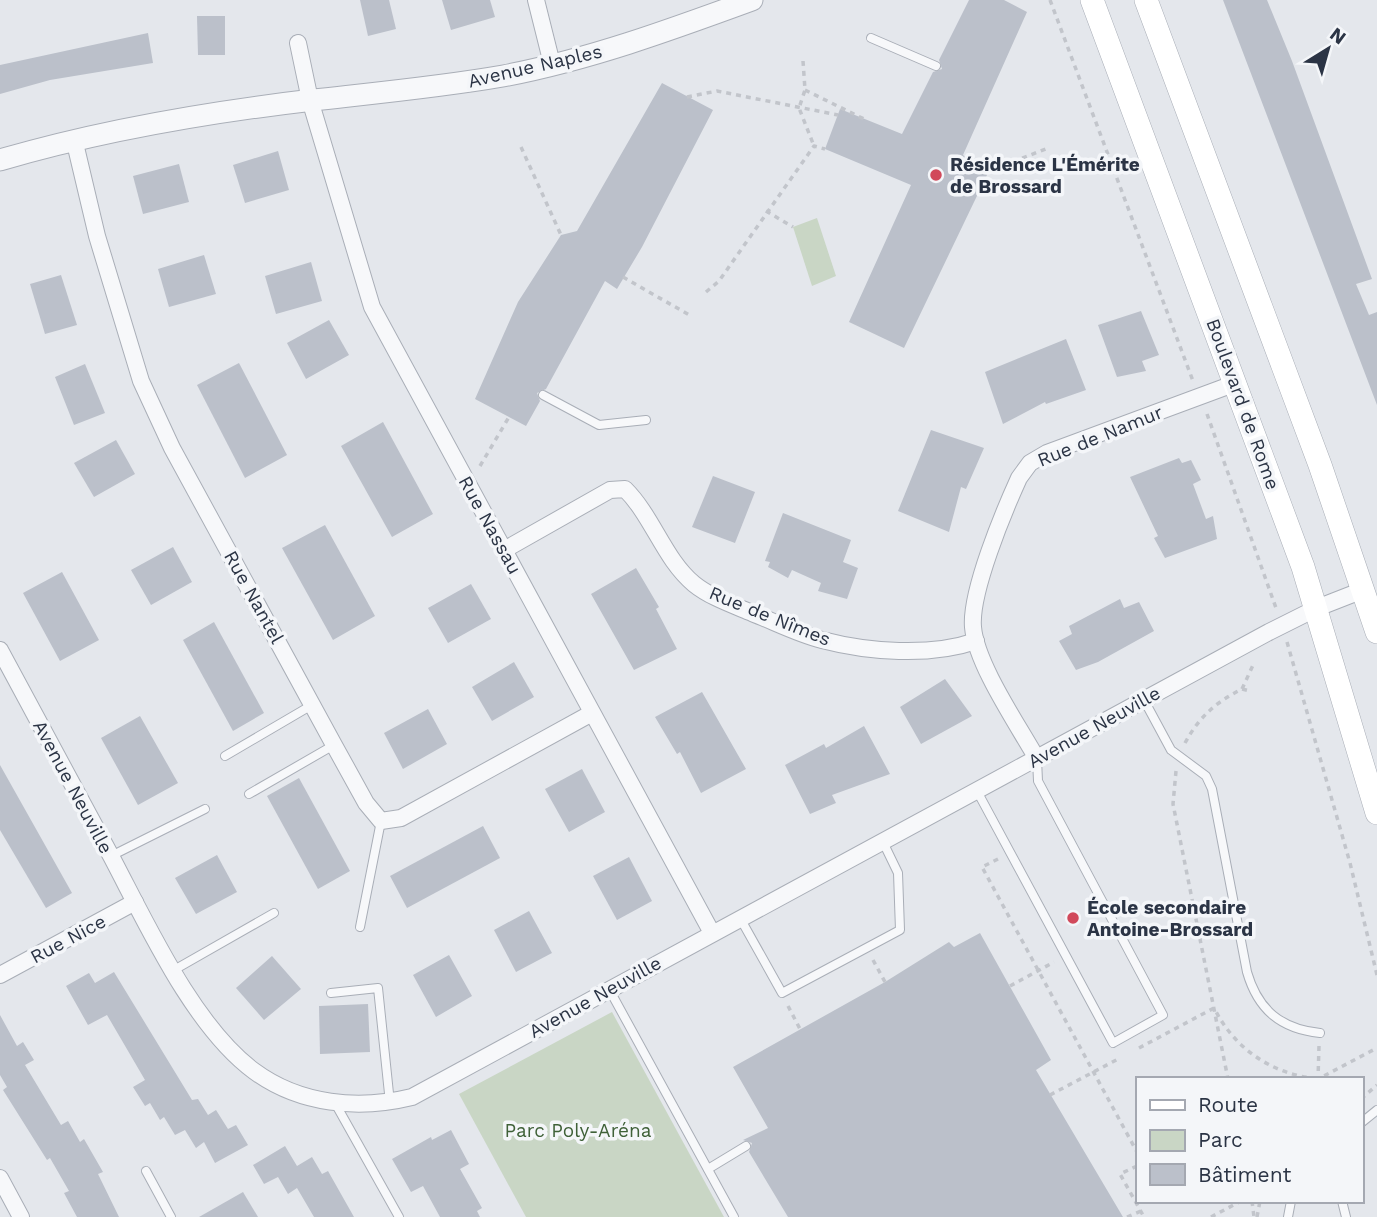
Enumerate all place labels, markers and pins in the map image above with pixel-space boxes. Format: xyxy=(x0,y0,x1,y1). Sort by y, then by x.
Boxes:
place label: Résidence L'Émérite de Brossard xyxy=(950,153,1140,198)
marker: Résidence L'Émérite de Brossard xyxy=(928,167,944,183)
place label: École secondaire Antoine-Brossard xyxy=(1087,896,1253,941)
marker: École secondaire Antoine-Brossard xyxy=(1065,910,1081,926)

